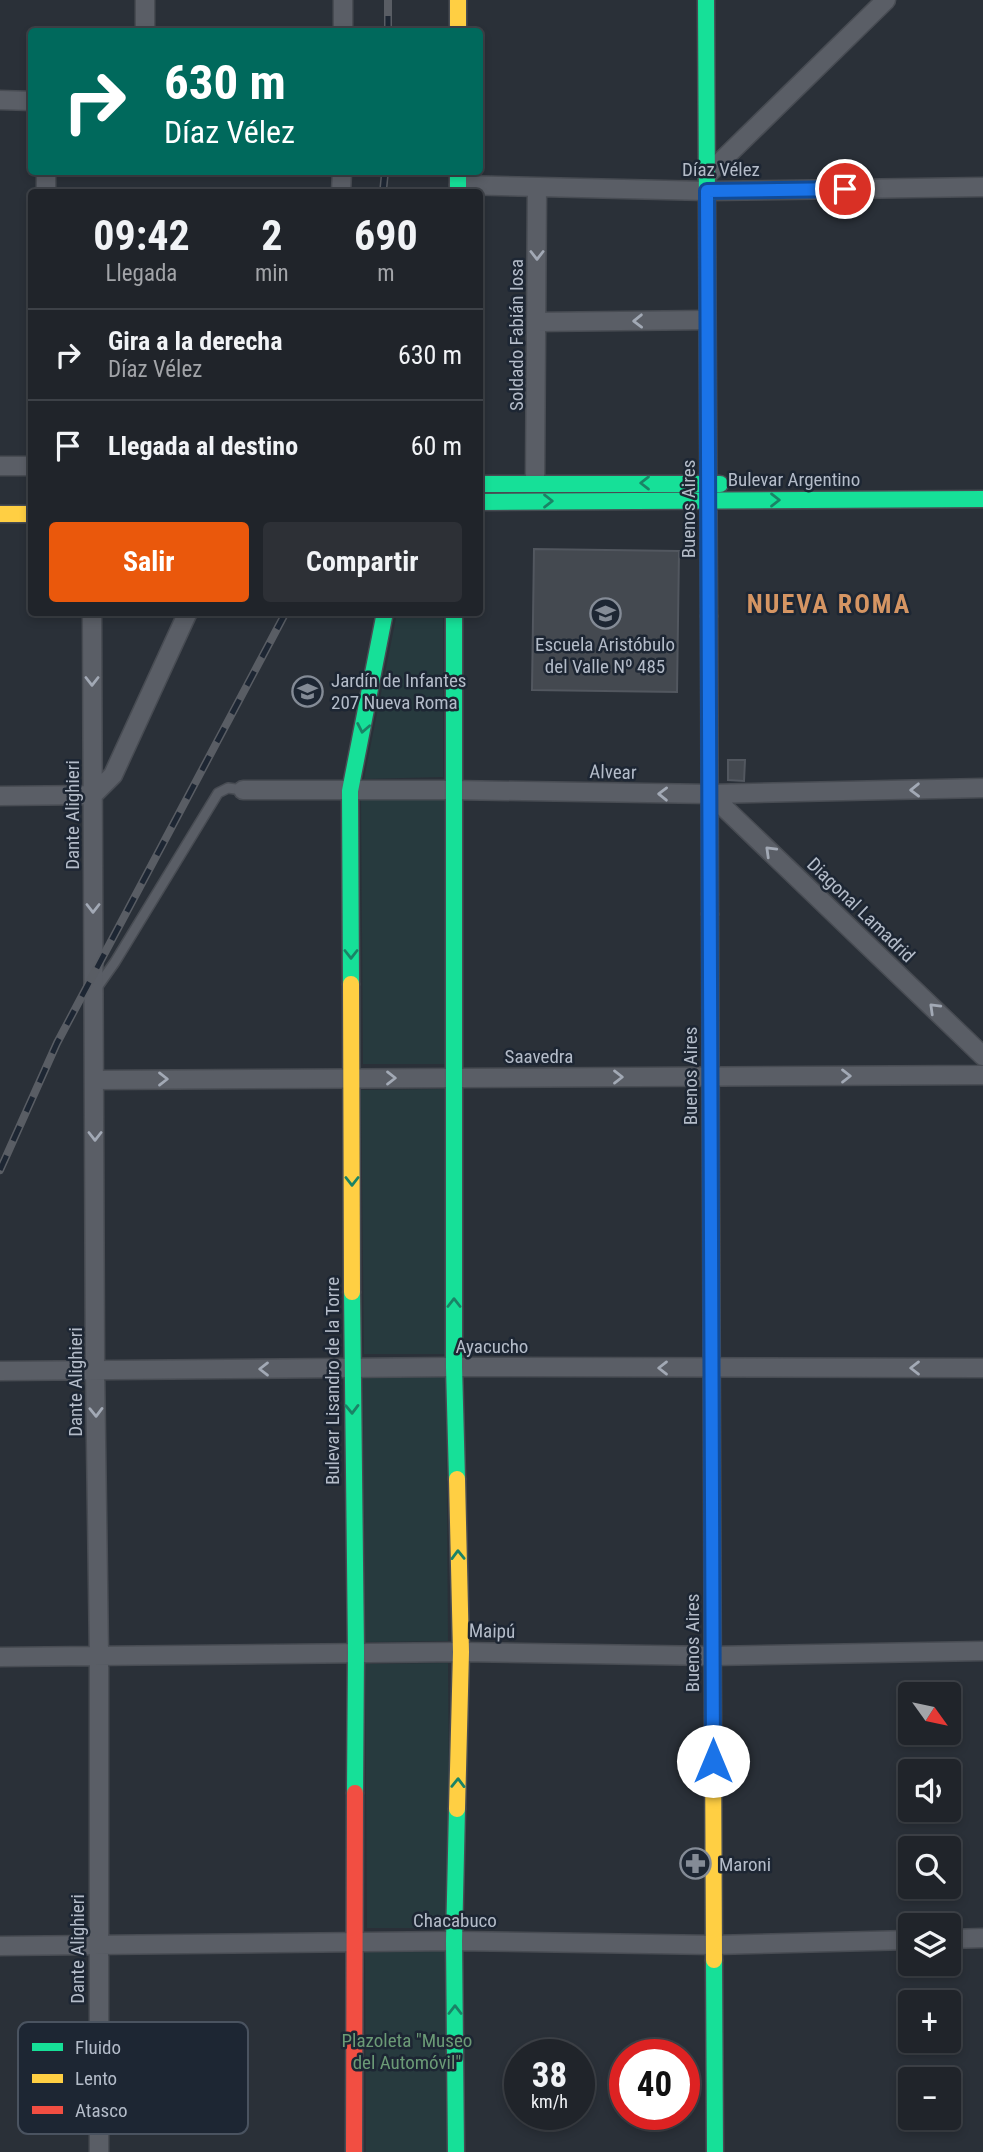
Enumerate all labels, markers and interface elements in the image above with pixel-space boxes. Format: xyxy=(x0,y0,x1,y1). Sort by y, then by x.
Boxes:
text: 630 m xyxy=(164,54,286,111)
icon: right xyxy=(49,56,140,147)
text: Díaz Vélez xyxy=(164,113,295,151)
street label: Díaz Vélez xyxy=(682,158,760,181)
pin xyxy=(815,159,875,219)
icon: arrive xyxy=(826,170,864,208)
text: 09:42 xyxy=(93,211,190,260)
text: 2 xyxy=(261,211,282,260)
text: 690 xyxy=(354,211,418,260)
one-way arrow xyxy=(529,251,545,261)
street label: Soldado Fabián Iosa xyxy=(505,259,528,411)
text: Llegada xyxy=(106,260,177,287)
text: min xyxy=(255,260,289,287)
text: m xyxy=(377,260,394,287)
one-way arrow xyxy=(632,313,643,329)
text: Gira a la derecha xyxy=(108,326,282,356)
icon: right xyxy=(49,336,87,374)
text: 630 m xyxy=(398,340,462,370)
text: Díaz Vélez xyxy=(108,356,202,383)
icon: arrive xyxy=(49,427,87,465)
text: Llegada al destino xyxy=(108,431,298,461)
text: 60 m xyxy=(411,431,462,461)
street label: Buenos Aires xyxy=(677,460,700,558)
street label: Bulevar Argentino xyxy=(728,468,860,491)
one-way arrow xyxy=(640,475,650,491)
one-way arrow xyxy=(770,492,781,508)
one-way arrow xyxy=(543,493,553,509)
button: Salir xyxy=(49,522,249,602)
button: Compartir xyxy=(263,522,462,602)
district label: NUEVA ROMA xyxy=(747,589,911,619)
school or university icon: Escuela Aristóbulo del Valle Nº 485 xyxy=(588,596,622,630)
place label: Escuela Aristóbulo del Valle Nº 485 xyxy=(535,633,675,678)
place label: Jardín de Infantes 207 Nueva Roma xyxy=(331,669,467,714)
school or university icon: Jardín de Infantes 207 Nueva Roma xyxy=(291,674,325,708)
one-way arrow xyxy=(84,676,100,686)
one-way arrow xyxy=(356,722,371,734)
street label: Dante Alighieri xyxy=(61,760,84,870)
street label: Alvear xyxy=(589,760,637,784)
one-way arrow xyxy=(909,782,920,797)
one-way arrow xyxy=(657,786,668,801)
one-way arrow xyxy=(765,847,778,860)
street label: Diagonal Lamadrid xyxy=(802,853,920,967)
one-way arrow xyxy=(86,903,101,914)
one-way arrow xyxy=(343,949,359,960)
one-way arrow xyxy=(929,1004,942,1017)
street label: Buenos Aires xyxy=(679,1027,702,1125)
street label: Saavedra xyxy=(505,1045,573,1068)
one-way arrow xyxy=(841,1068,851,1084)
one-way arrow xyxy=(613,1069,624,1085)
one-way arrow xyxy=(386,1070,396,1086)
one-way arrow xyxy=(158,1071,169,1087)
one-way arrow xyxy=(87,1131,103,1141)
one-way arrow xyxy=(344,1177,360,1187)
street label: Bulevar Lisandro de la Torre xyxy=(321,1277,344,1485)
one-way arrow xyxy=(446,1298,462,1308)
street label: Dante Alighieri xyxy=(64,1327,87,1437)
street label: Ayacucho xyxy=(456,1335,528,1358)
one-way arrow xyxy=(657,1360,668,1376)
one-way arrow xyxy=(909,1360,920,1376)
one-way arrow xyxy=(258,1361,269,1377)
one-way arrow xyxy=(345,1404,360,1415)
one-way arrow xyxy=(88,1407,104,1418)
one-way arrow xyxy=(451,1550,466,1561)
street label: Buenos Aires xyxy=(681,1594,704,1692)
street label: Maipú xyxy=(469,1619,515,1643)
north arrow xyxy=(898,1682,961,1745)
map controls xyxy=(898,1682,961,2130)
position arrow xyxy=(676,1724,750,1798)
button: sound xyxy=(898,1759,961,1822)
one-way arrow xyxy=(450,1777,466,1788)
button: search xyxy=(898,1836,961,1899)
pharmacy icon: Maroni xyxy=(679,1847,713,1881)
place label: Maroni xyxy=(719,1853,771,1876)
street label: Dante Alighieri xyxy=(66,1894,89,2004)
street label: Chacabuco xyxy=(413,1909,497,1932)
button: layers xyxy=(898,1913,961,1976)
button: + xyxy=(898,1990,961,2053)
one-way arrow xyxy=(447,2005,463,2015)
legend xyxy=(18,2022,248,2134)
park label: Plazoleta "Museo del Automóvil" xyxy=(342,2029,472,2074)
text: Fluido xyxy=(75,2036,121,2059)
speed limit sign: 40 xyxy=(609,2039,700,2130)
text: 38 xyxy=(532,2055,567,2096)
text: Lento xyxy=(75,2067,117,2090)
button: − xyxy=(898,2067,961,2130)
text: km/h xyxy=(531,2091,568,2112)
text: Atasco xyxy=(75,2099,128,2122)

